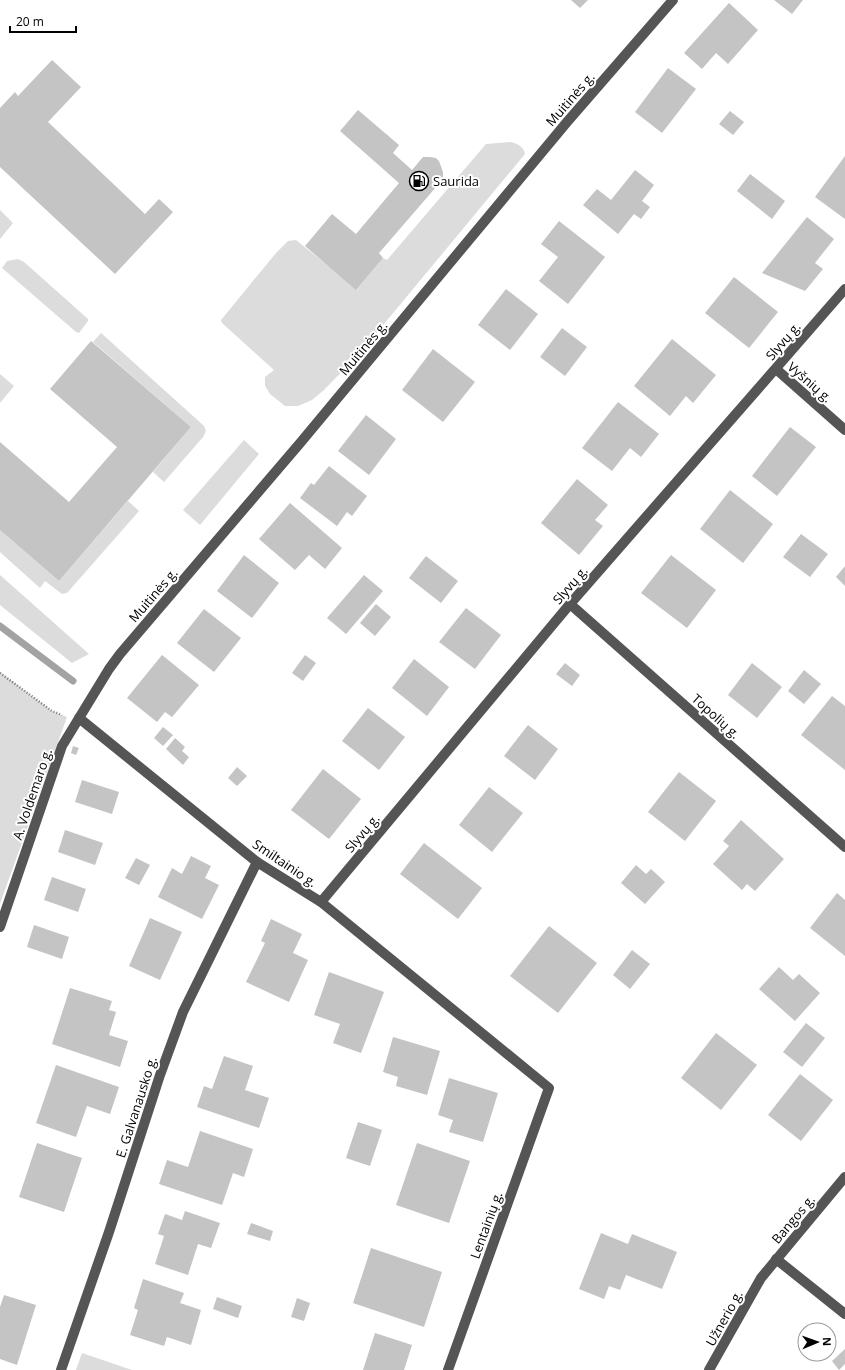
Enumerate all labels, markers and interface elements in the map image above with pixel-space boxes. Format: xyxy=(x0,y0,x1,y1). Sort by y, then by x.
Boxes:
scale bar xyxy=(10,8,76,34)
text: 20 m xyxy=(16,13,44,30)
street label: Muitinės g. xyxy=(541,68,599,130)
fuel station icon: Saurida xyxy=(408,170,430,192)
place label: Saurida xyxy=(433,172,479,190)
street label: Muitinės g. xyxy=(335,317,391,379)
street label: Slyvų g. xyxy=(761,318,805,364)
street label: Vyšnių g. xyxy=(784,358,836,406)
street label: Slyvų g. xyxy=(548,562,592,608)
street label: Muitinės g. xyxy=(124,564,182,626)
street label: Topolių g. xyxy=(688,690,744,742)
street label: A. Voldemaro g. xyxy=(8,746,56,842)
street label: Slyvų g. xyxy=(341,810,383,856)
street label: Smiltainio g. xyxy=(249,835,321,891)
street label: E. Galvanausko g. xyxy=(111,1054,161,1160)
street label: Lentainių g. xyxy=(466,1189,506,1261)
street label: Bangos g. xyxy=(767,1191,819,1247)
street label: Užnerio g. xyxy=(701,1287,747,1349)
north arrow xyxy=(797,1322,837,1362)
text: N xyxy=(820,1337,835,1346)

